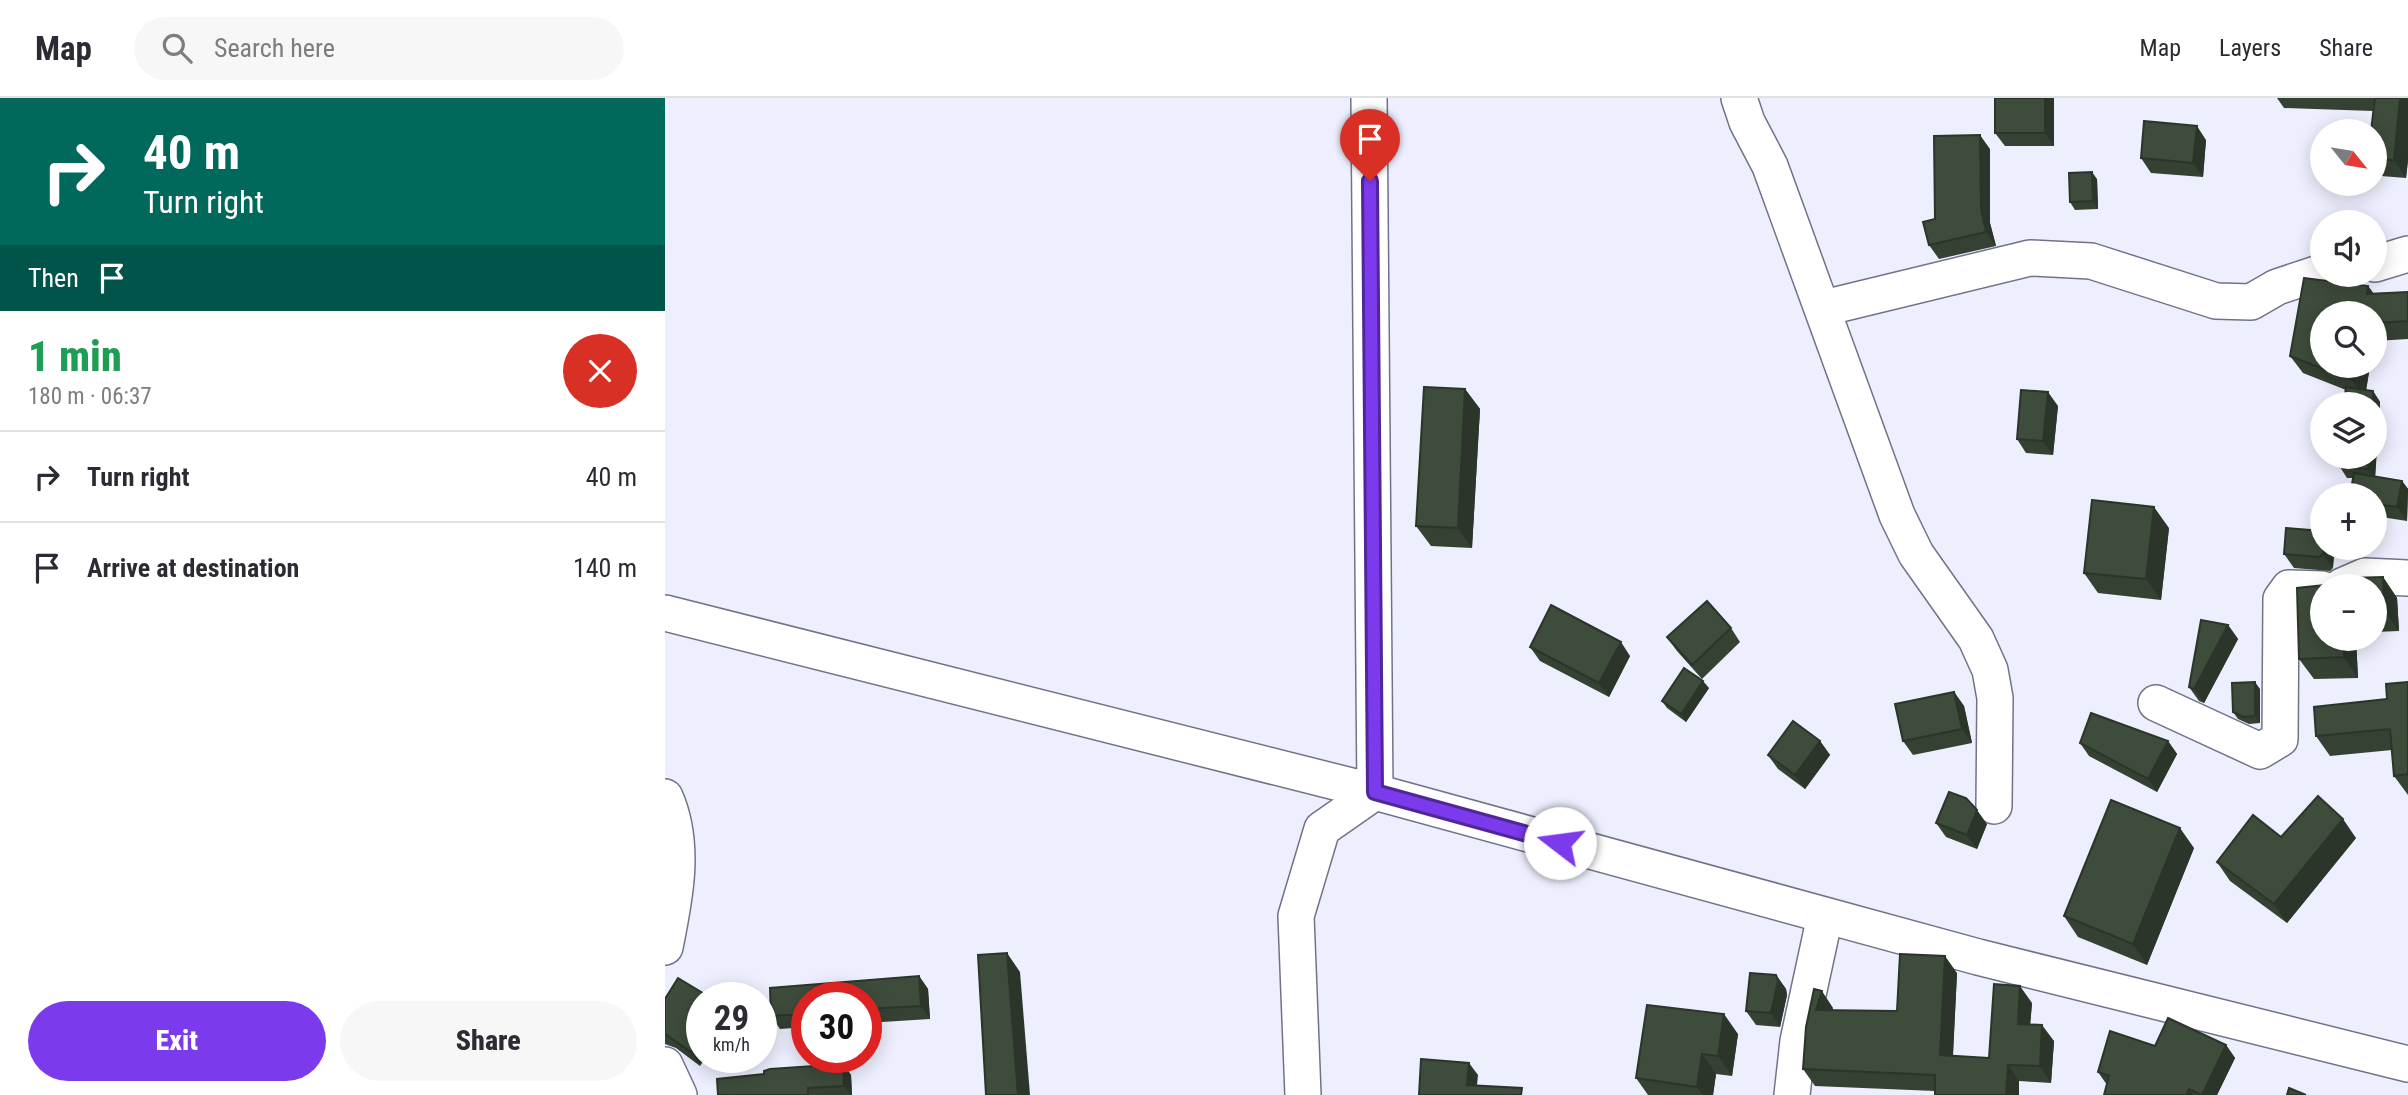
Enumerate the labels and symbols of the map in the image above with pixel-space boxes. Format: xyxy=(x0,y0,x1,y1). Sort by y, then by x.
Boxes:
pin xyxy=(1340,109,1400,181)
north arrow xyxy=(2310,119,2387,196)
position arrow xyxy=(1523,806,1597,880)
speed limit sign: 30 xyxy=(791,982,882,1073)

